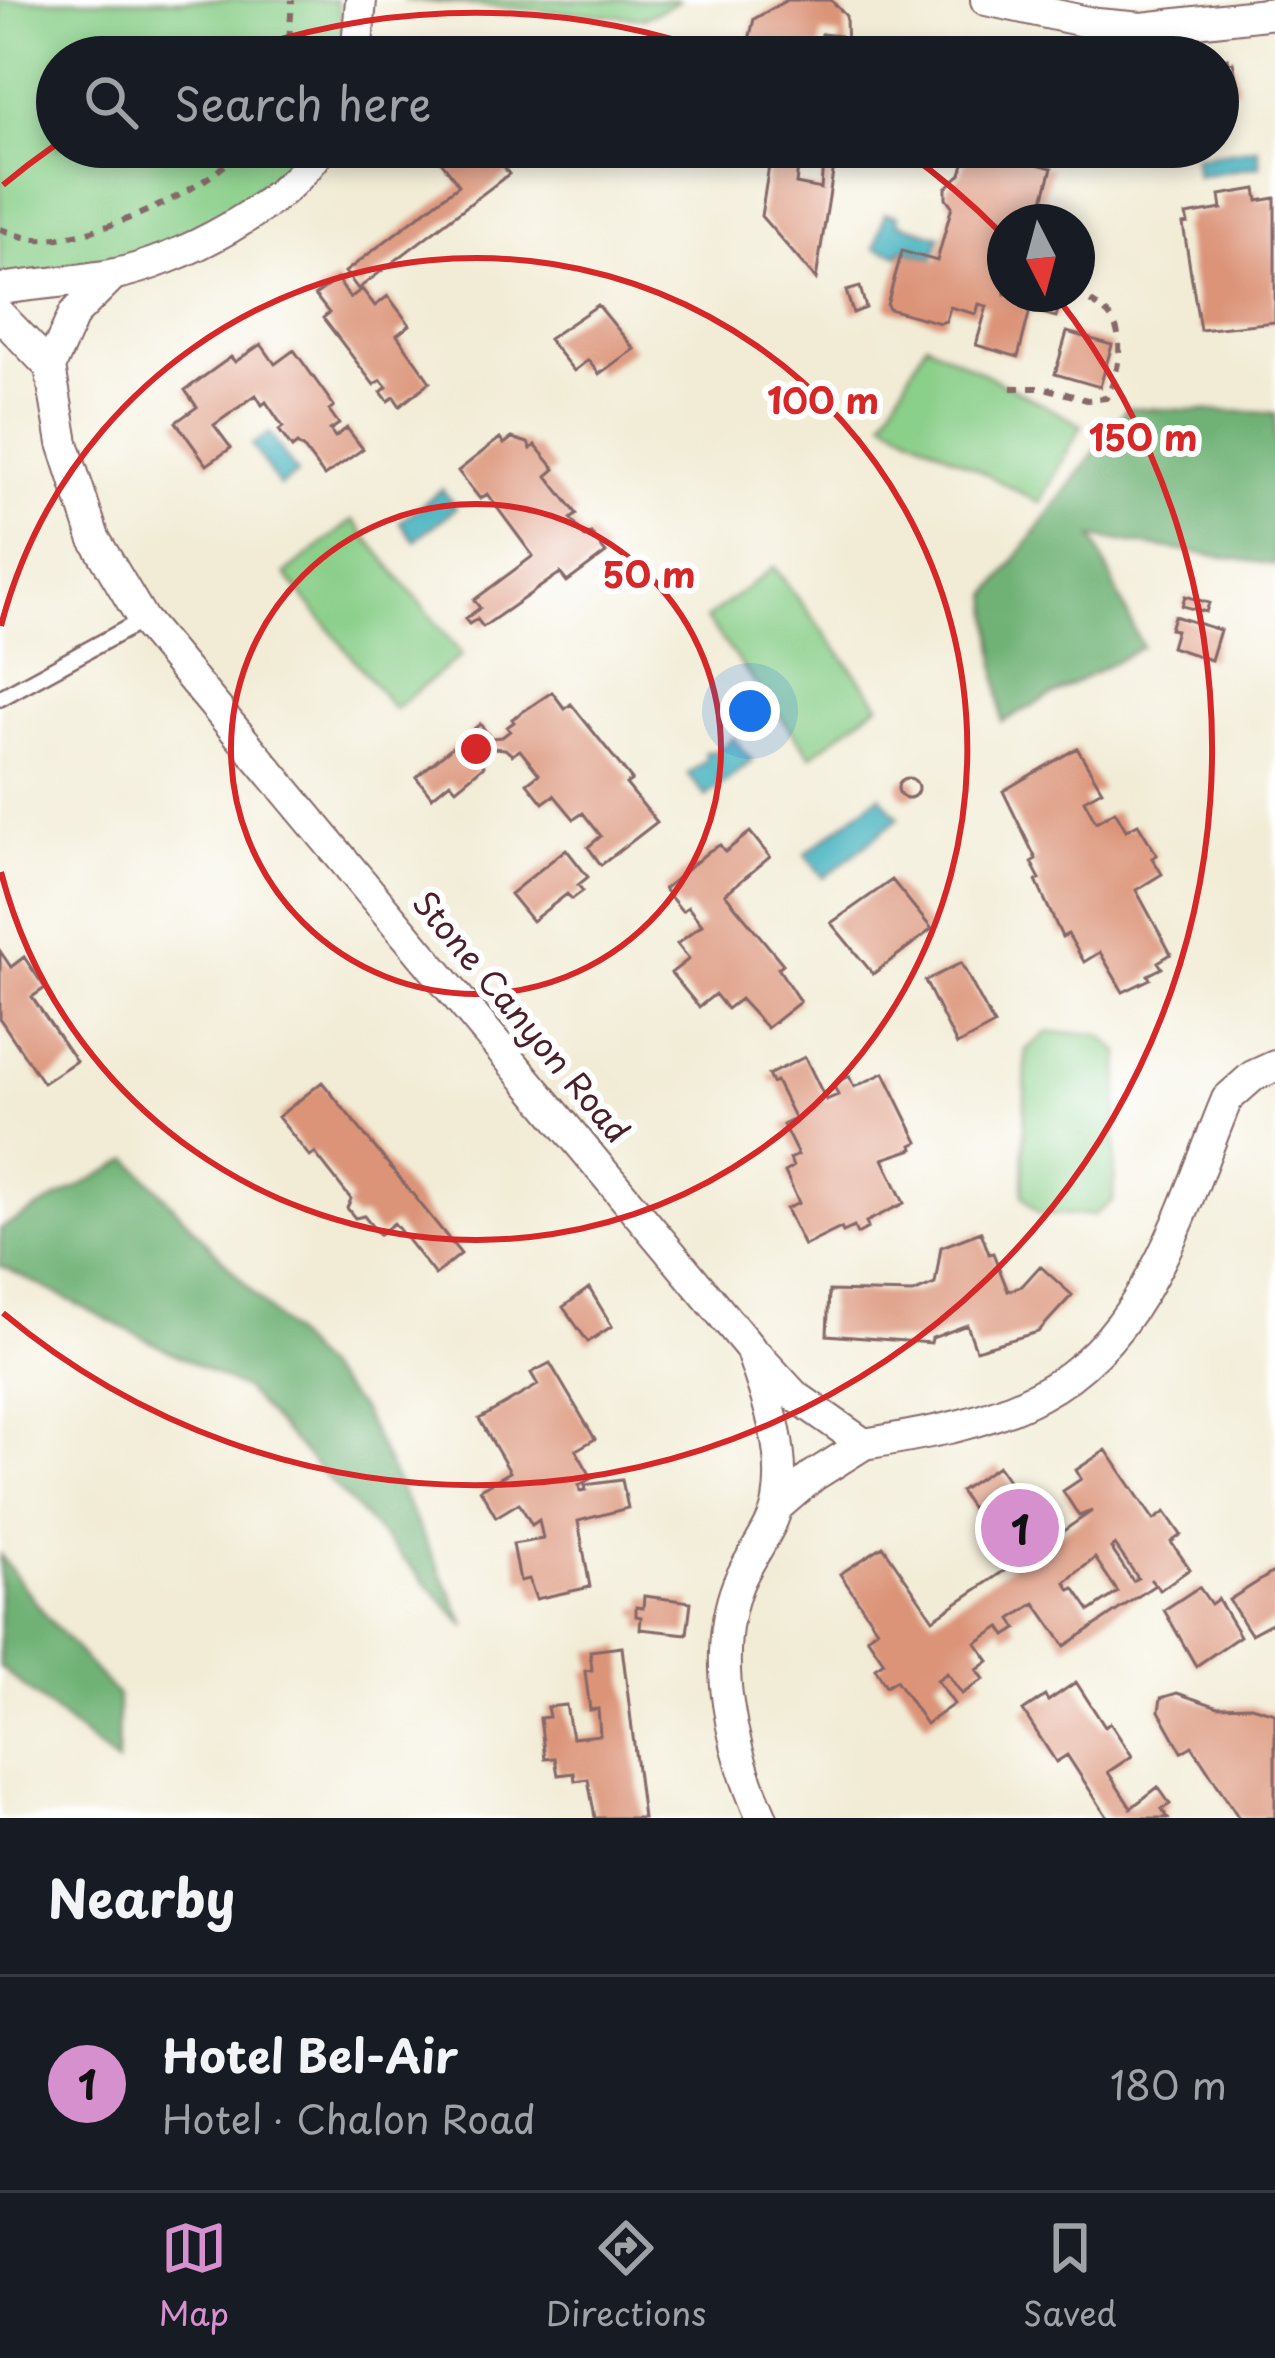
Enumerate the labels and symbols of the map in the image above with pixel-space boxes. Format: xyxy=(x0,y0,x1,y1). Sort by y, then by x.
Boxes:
north arrow xyxy=(987,204,1095,312)
text: 100 m xyxy=(767,372,879,426)
text: 150 m xyxy=(1088,409,1198,463)
text: 50 m xyxy=(602,546,696,600)
your location xyxy=(720,681,780,741)
centre of rings xyxy=(455,728,497,770)
street label: Stone Canyon Road xyxy=(402,879,643,1153)
pin: 1 xyxy=(981,1483,1059,1573)

